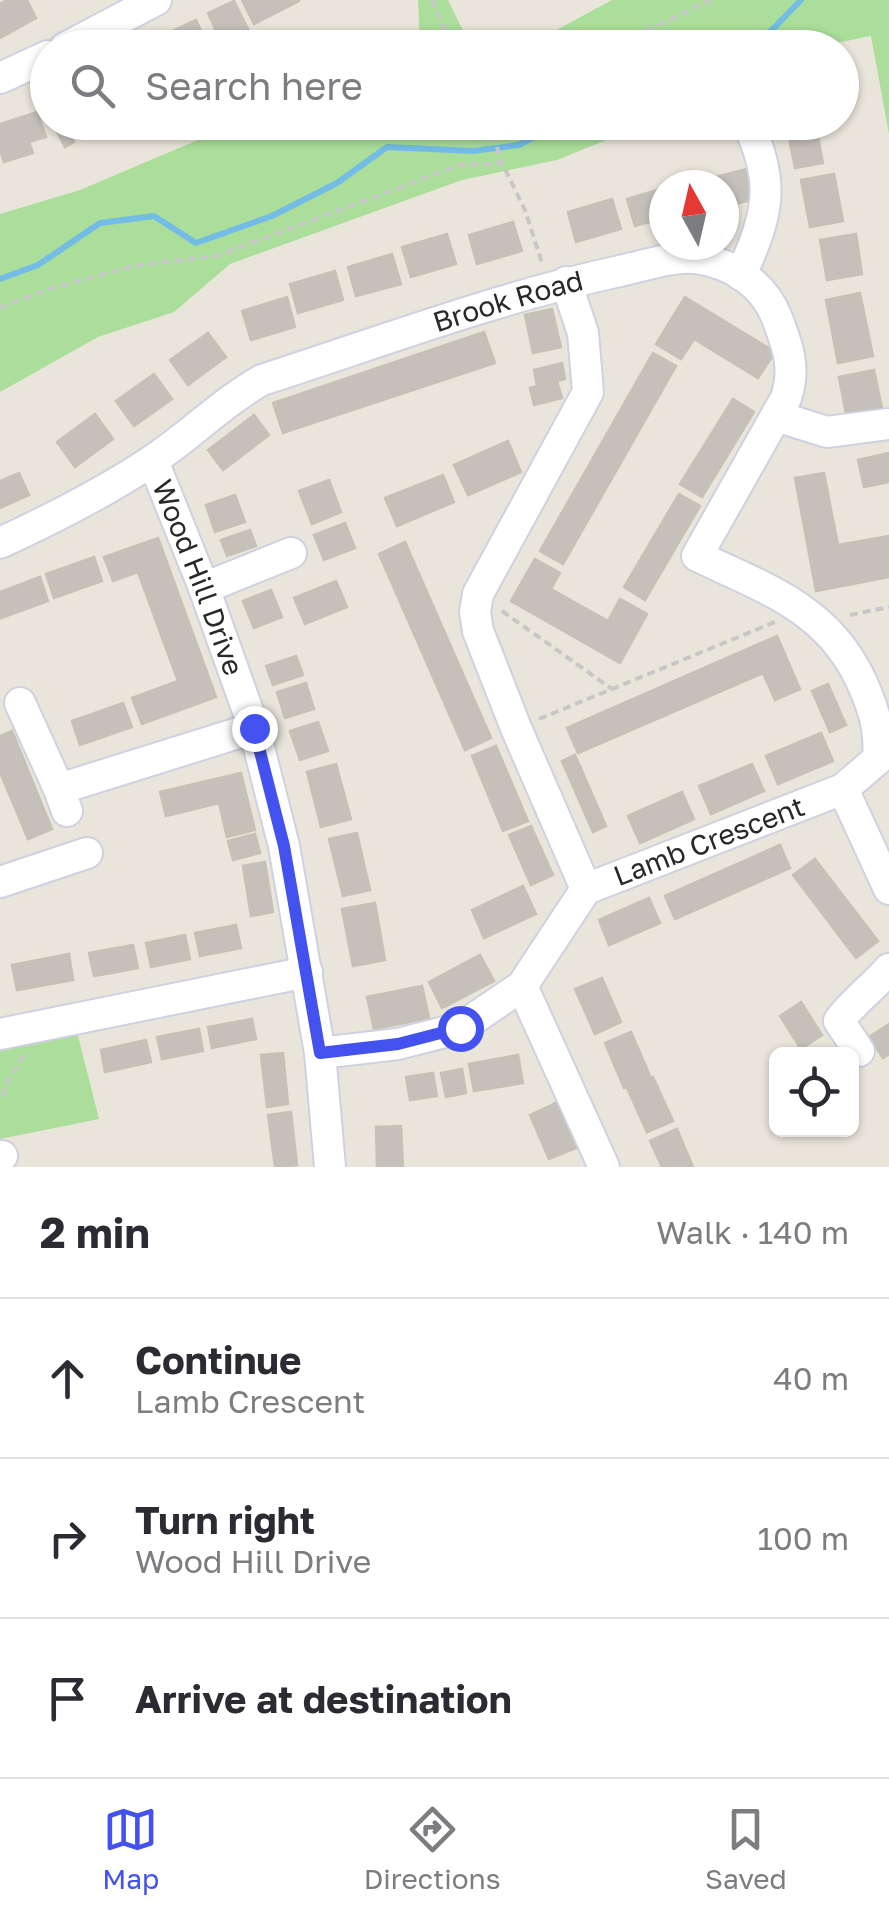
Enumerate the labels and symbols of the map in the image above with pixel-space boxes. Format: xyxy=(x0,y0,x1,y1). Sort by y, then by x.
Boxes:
north arrow xyxy=(649,170,739,260)
street label: Brook Road xyxy=(429,263,586,338)
street label: Wood Hill Drive xyxy=(146,475,251,680)
route end xyxy=(232,706,278,752)
street label: Lamb Crescent xyxy=(609,789,809,892)
route start xyxy=(438,1006,484,1052)

